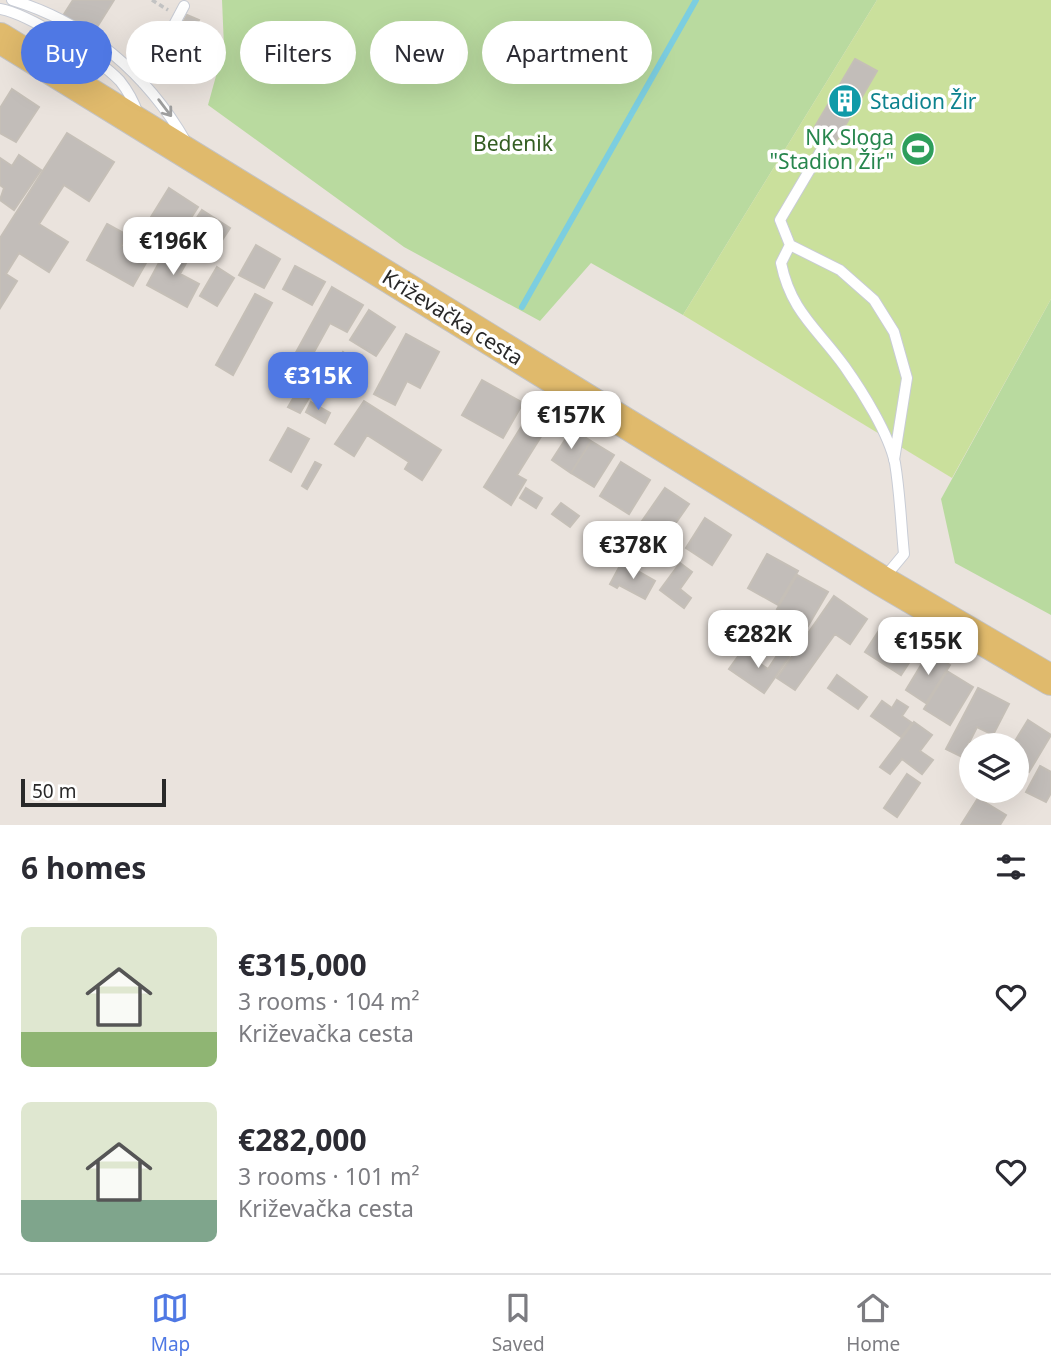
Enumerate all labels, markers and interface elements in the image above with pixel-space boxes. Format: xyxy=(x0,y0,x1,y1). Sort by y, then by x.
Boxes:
chip: Buy xyxy=(21,21,112,84)
chip: Rent xyxy=(126,21,226,84)
chip: Filters xyxy=(240,21,356,84)
chip: New xyxy=(370,21,468,84)
chip: Apartment xyxy=(482,21,652,84)
building icon: Stadion Žir xyxy=(826,82,864,120)
place label: Stadion Žir xyxy=(870,87,977,115)
one-way arrow xyxy=(157,99,172,117)
place label: NK Sloga "Stadion Žir" xyxy=(770,123,894,175)
park label: Bedenik xyxy=(473,129,554,157)
sports icon: NK Sloga "Stadion Žir" xyxy=(899,130,937,168)
pin: €196K xyxy=(124,218,222,277)
text: €196K xyxy=(139,224,207,256)
street label: Križevačka cesta xyxy=(377,263,529,371)
pin: €315K xyxy=(269,352,367,412)
text: €315K xyxy=(284,359,352,391)
pin: €157K xyxy=(522,392,620,451)
text: €157K xyxy=(537,398,605,430)
pin: €378K xyxy=(584,522,682,581)
text: €378K xyxy=(599,528,667,560)
pin: €282K xyxy=(709,610,807,670)
text: €282K xyxy=(724,617,792,649)
pin: €155K xyxy=(879,618,977,677)
text: €155K xyxy=(894,624,962,656)
map controls xyxy=(959,733,1029,803)
button: layers xyxy=(959,733,1029,803)
scale bar xyxy=(21,776,166,808)
text: 50 m xyxy=(32,778,76,804)
text: 6 homes xyxy=(21,847,146,888)
icon: filters xyxy=(992,848,1030,886)
text: €315,000 xyxy=(238,944,367,985)
icon: home xyxy=(77,955,161,1039)
icon: heart xyxy=(992,978,1030,1016)
text: 3 rooms · 104 m² xyxy=(238,985,420,1017)
text: Križevačka cesta xyxy=(238,1017,414,1049)
text: €282,000 xyxy=(238,1119,367,1160)
icon: home xyxy=(77,1130,161,1214)
icon: heart xyxy=(992,1153,1030,1191)
text: 3 rooms · 101 m² xyxy=(238,1160,420,1192)
text: Križevačka cesta xyxy=(238,1192,414,1224)
tab: Map xyxy=(151,1289,190,1357)
tab: Saved xyxy=(492,1289,545,1357)
tab: Home xyxy=(846,1289,900,1357)

